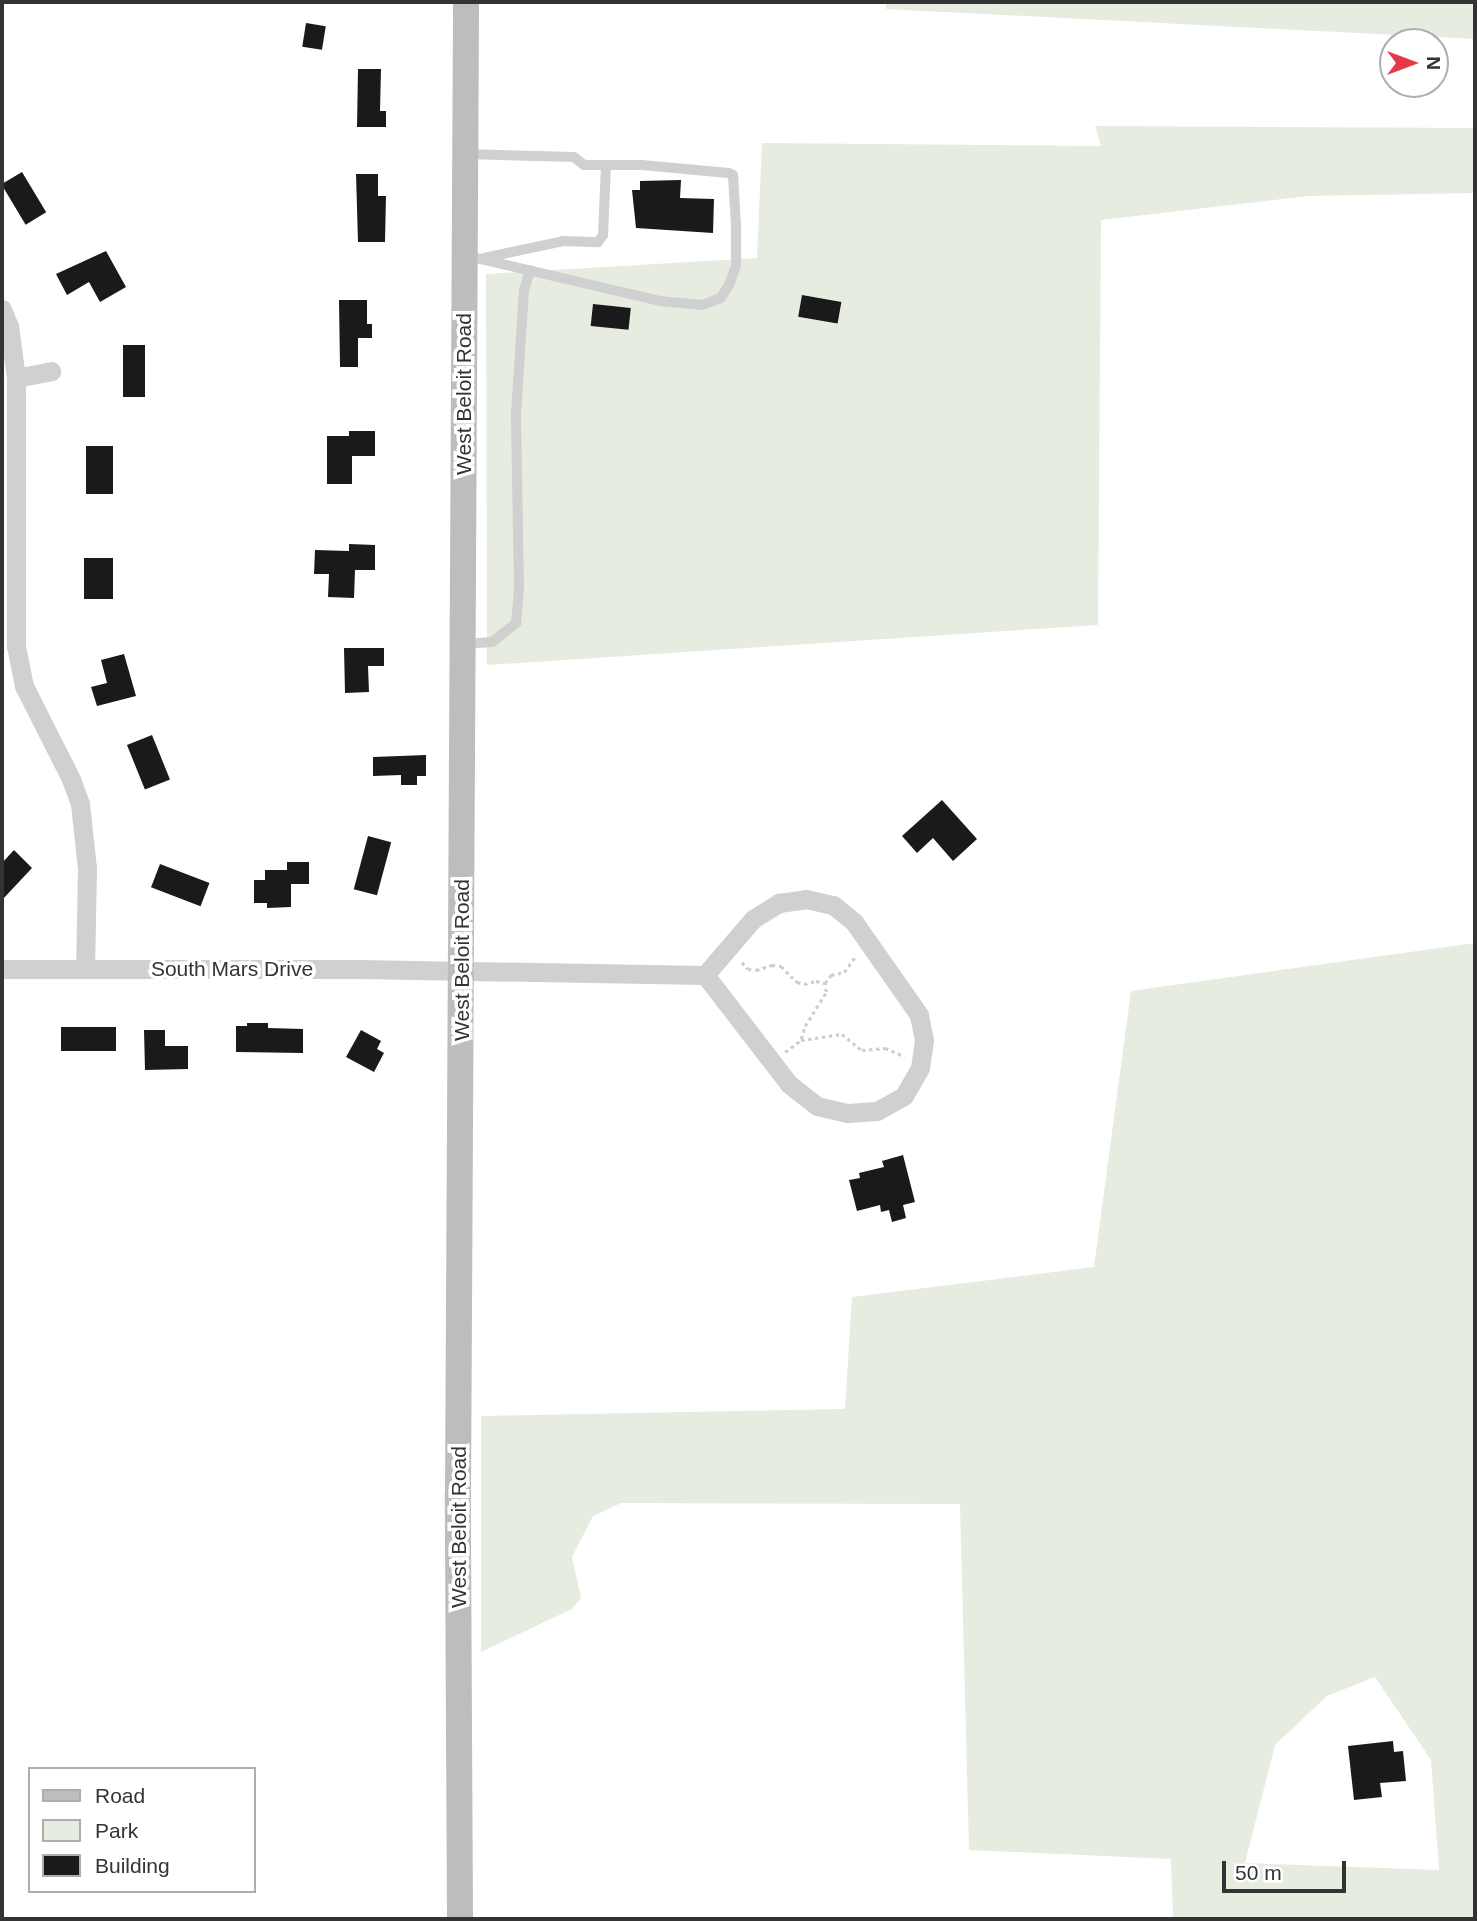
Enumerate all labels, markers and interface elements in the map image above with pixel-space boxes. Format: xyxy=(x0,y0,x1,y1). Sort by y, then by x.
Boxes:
north arrow xyxy=(1379,28,1449,98)
text: N xyxy=(1423,56,1444,70)
street label: West Beloit Road xyxy=(451,313,477,475)
street label: West Beloit Road xyxy=(449,879,475,1041)
street label: South Mars Drive xyxy=(151,956,313,982)
street label: West Beloit Road xyxy=(446,1446,472,1608)
legend xyxy=(28,1767,256,1893)
text: Road xyxy=(95,1784,145,1807)
text: Park xyxy=(95,1819,138,1842)
scale bar xyxy=(1225,1848,1349,1892)
text: Building xyxy=(95,1854,170,1877)
text: 50 m xyxy=(1235,1861,1282,1884)

